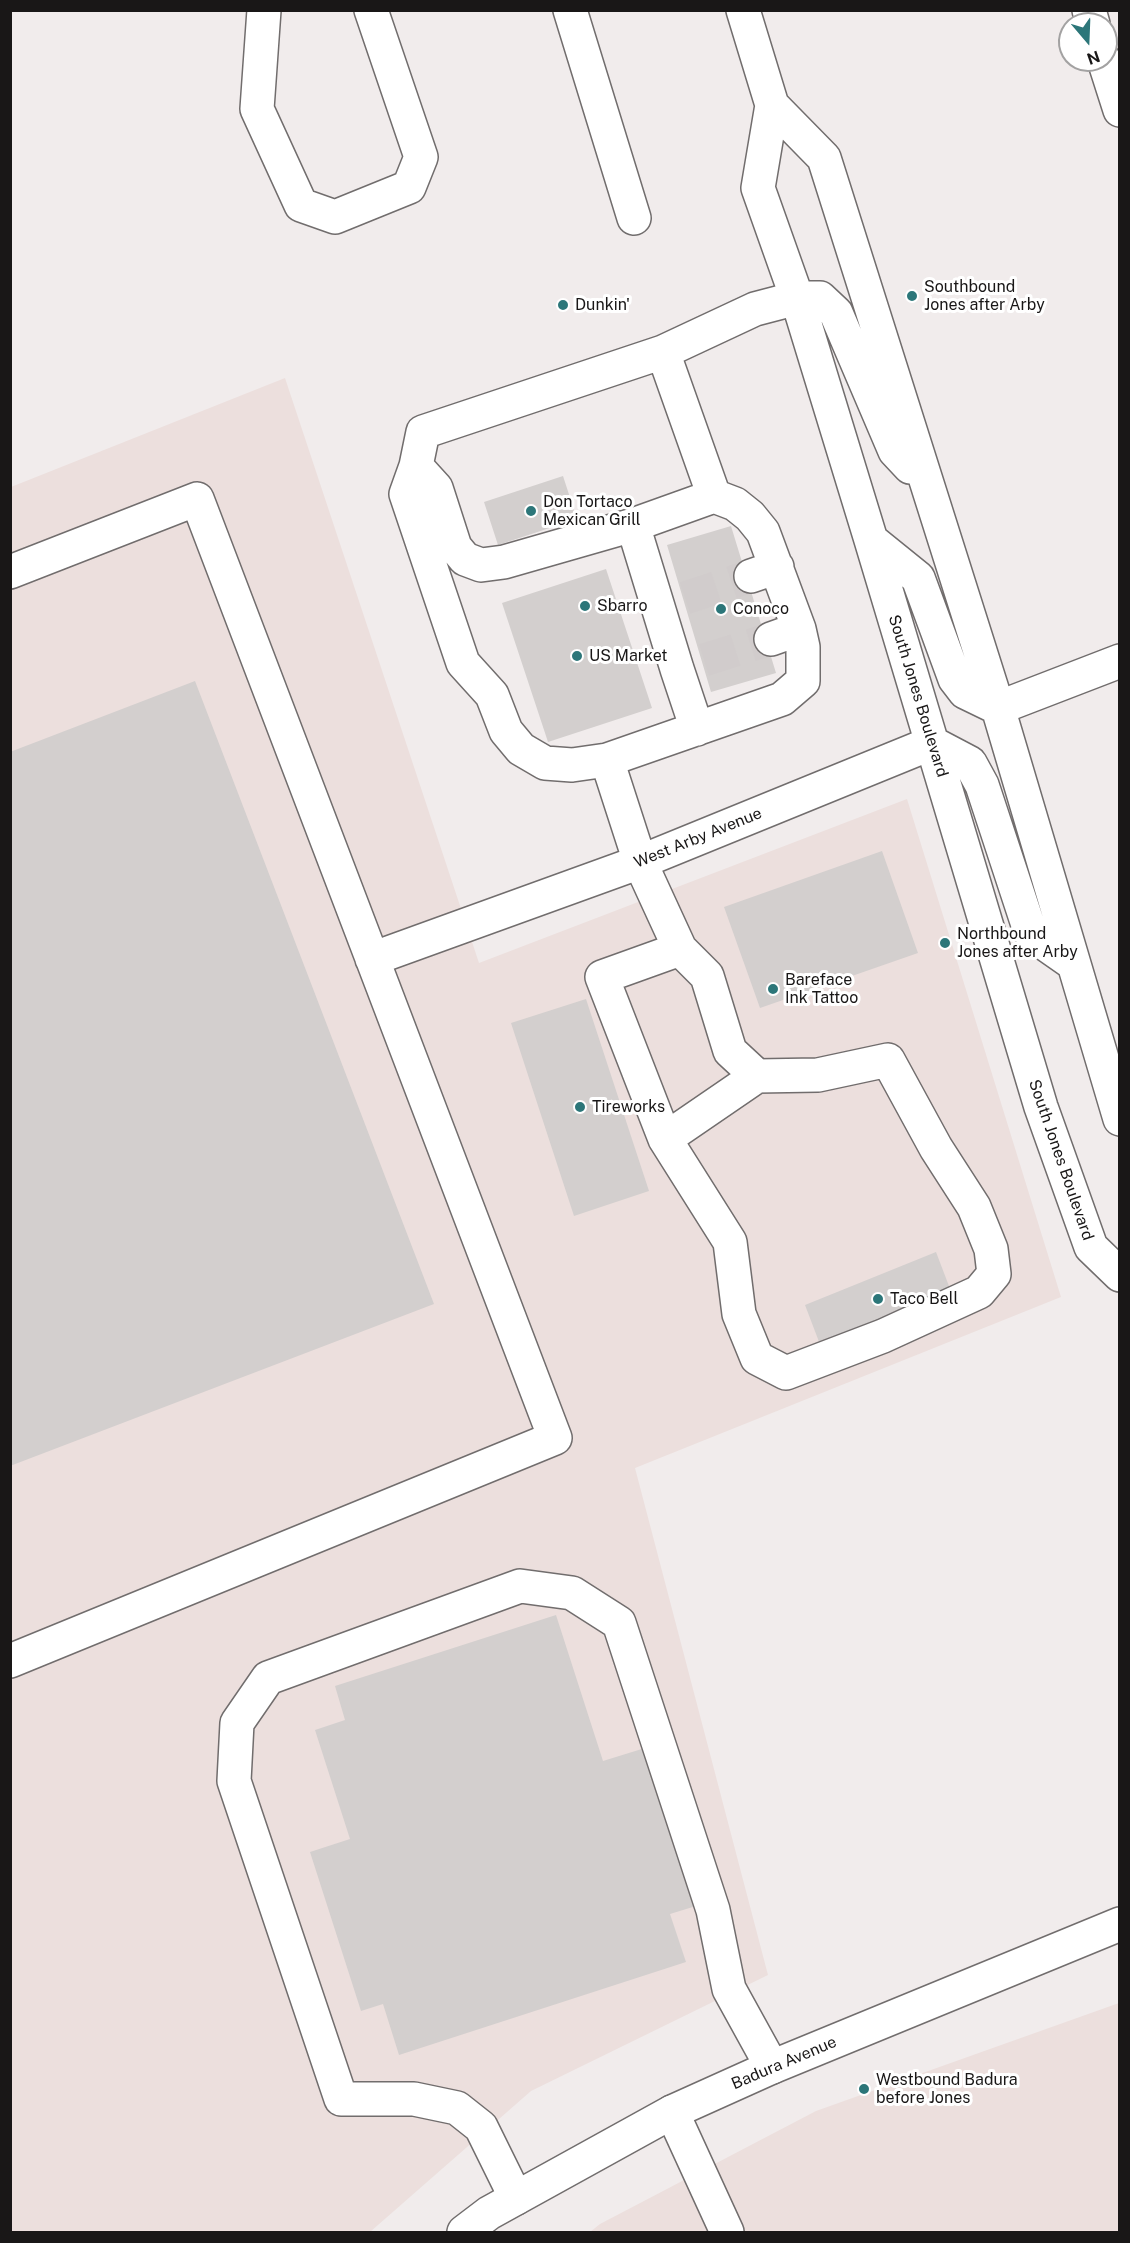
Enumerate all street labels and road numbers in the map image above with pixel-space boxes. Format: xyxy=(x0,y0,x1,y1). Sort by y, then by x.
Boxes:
street label: South Jones Boulevard xyxy=(884,612,952,780)
street label: West Arby Avenue xyxy=(631,804,765,872)
street label: South Jones Boulevard xyxy=(1024,1077,1098,1243)
street label: Badura Avenue xyxy=(729,2032,839,2094)

